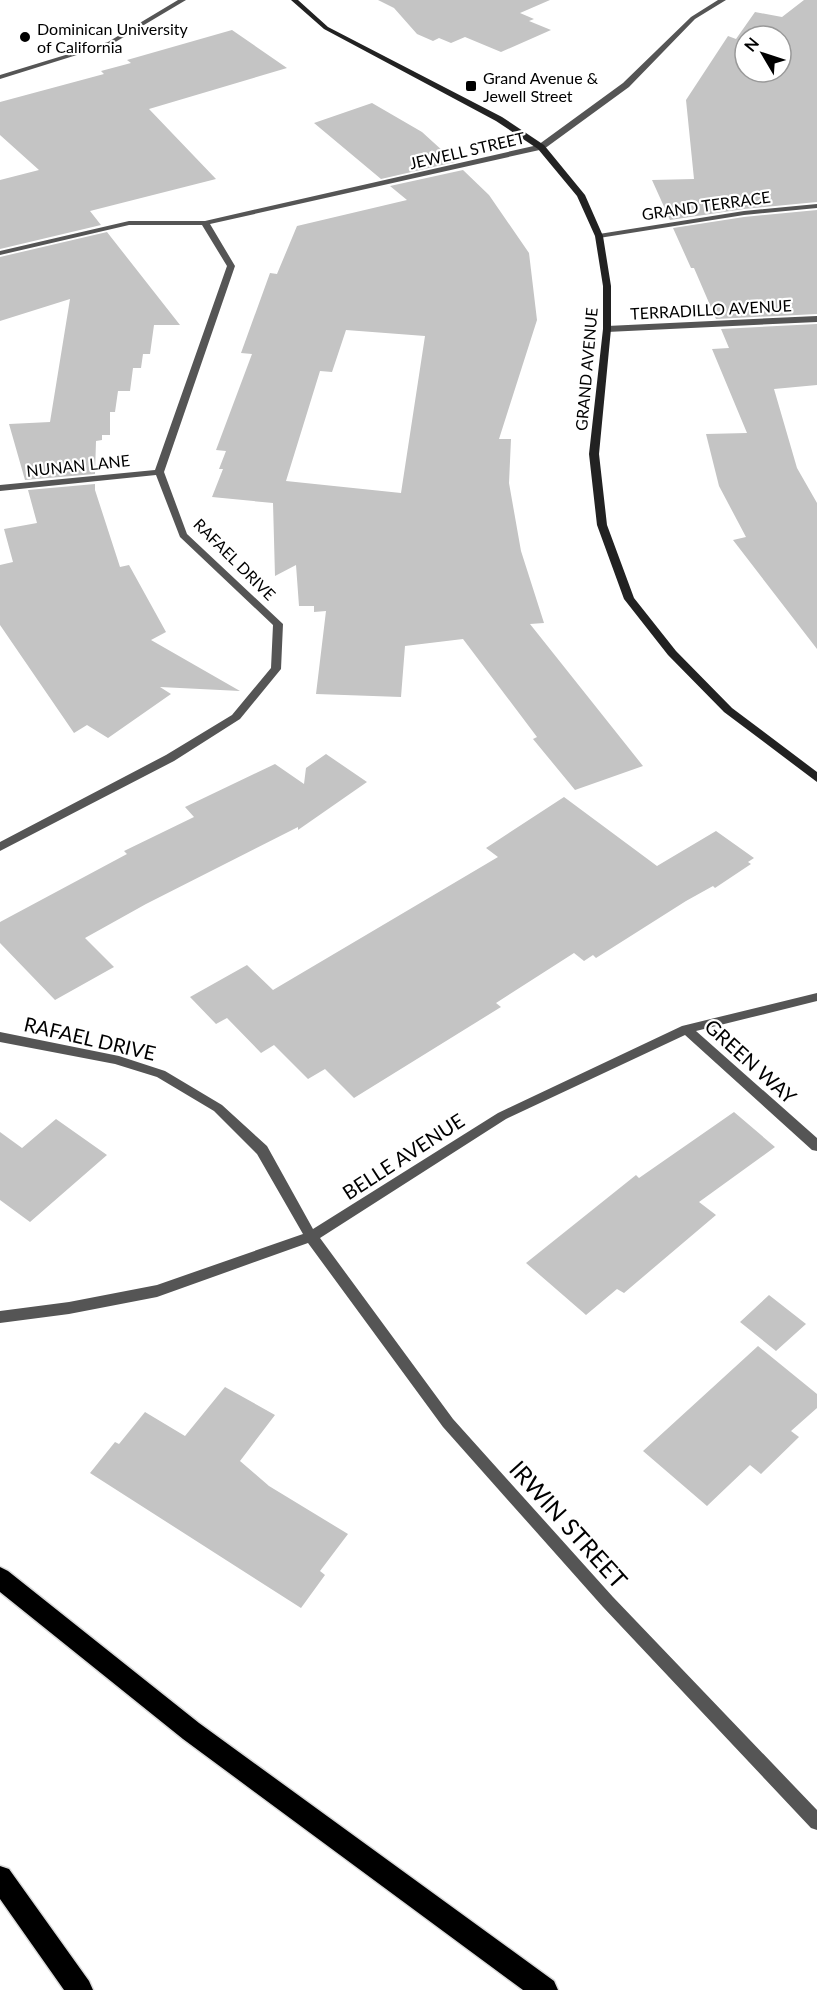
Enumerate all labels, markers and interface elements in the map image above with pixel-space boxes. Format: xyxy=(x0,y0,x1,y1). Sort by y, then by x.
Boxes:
place label: Dominican University of California xyxy=(37,19,189,56)
north arrow xyxy=(733,24,793,84)
marker: Dominican University of California xyxy=(18,30,32,44)
text: N xyxy=(740,33,762,55)
place label: Grand Avenue & Jewell Street xyxy=(483,68,599,105)
marker: Grand Avenue & Jewell Street xyxy=(464,79,478,93)
street label: JEWELL STREET xyxy=(407,127,527,173)
street label: GRAND TERRACE xyxy=(640,187,772,223)
street label: TERRADILLO AVENUE xyxy=(630,295,792,323)
street label: GRAND AVENUE xyxy=(571,307,601,431)
street label: NUNAN LANE xyxy=(25,450,131,480)
street label: RAFAEL DRIVE xyxy=(190,514,280,604)
street label: RAFAEL DRIVE xyxy=(22,1011,158,1065)
street label: GREEN WAY xyxy=(700,1014,802,1109)
street label: BELLE AVENUE xyxy=(338,1108,468,1204)
street label: IRWIN STREET xyxy=(504,1454,634,1594)

